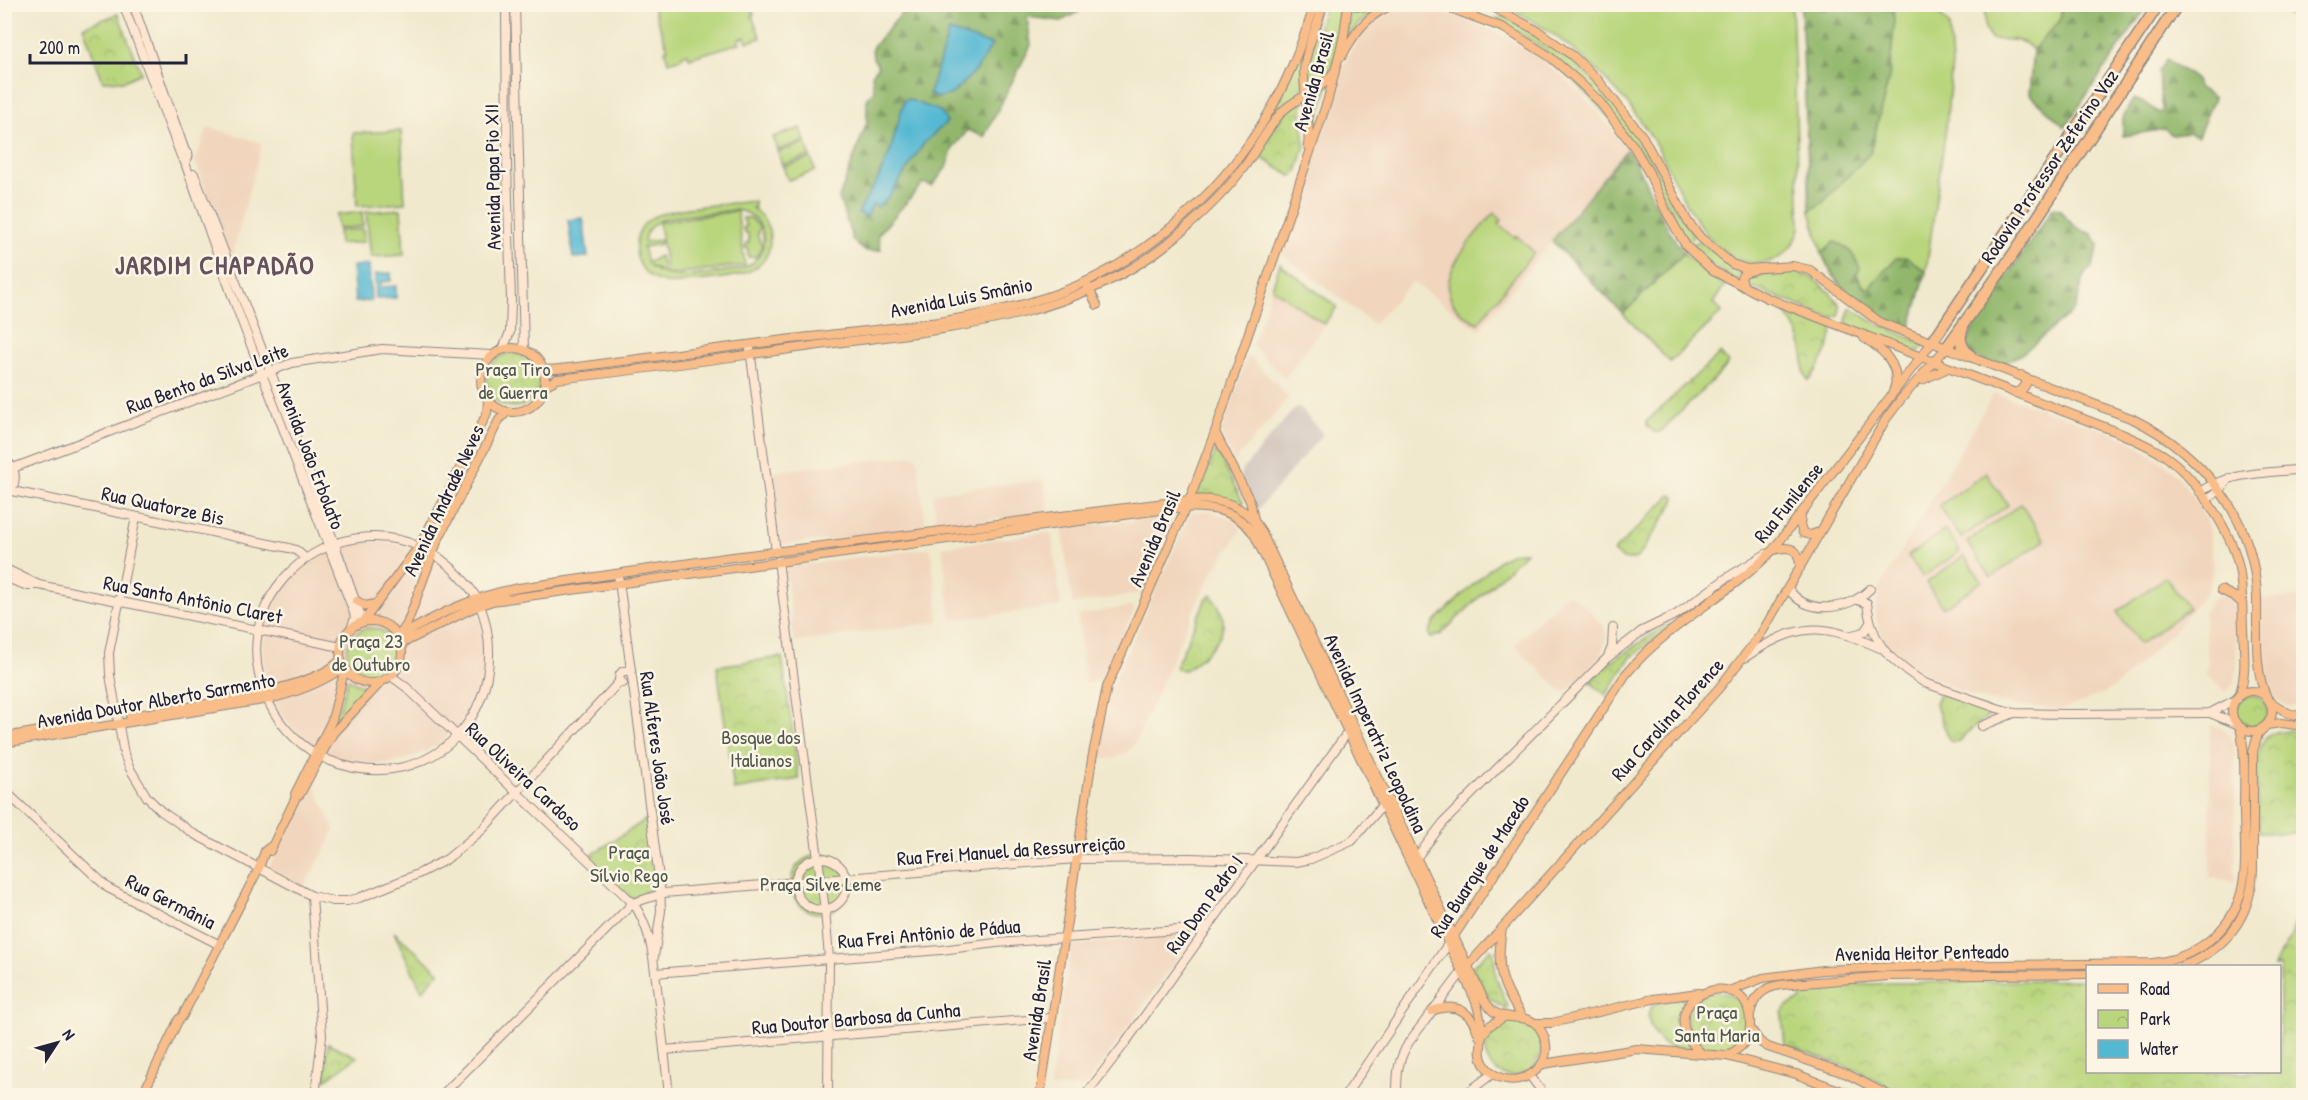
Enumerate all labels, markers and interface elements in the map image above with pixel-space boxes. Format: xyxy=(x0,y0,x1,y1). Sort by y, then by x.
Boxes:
scale bar xyxy=(30,27,186,65)
street label: Avenida Brasil xyxy=(1286,27,1340,134)
text: 200 m xyxy=(39,35,80,60)
street label: Rodovia Professor Zeferino Vaz xyxy=(1974,63,2124,268)
street label: Avenida Papa Pio XII xyxy=(477,104,507,250)
district label: JARDIM CHAPADÃO xyxy=(115,247,315,282)
street label: Avenida Luis Smânio xyxy=(888,270,1034,324)
street label: Rua Bento da Silva Leite xyxy=(122,336,292,420)
park label: Praça Tiro de Guerra xyxy=(476,355,550,405)
street label: Avenida João Erbolato xyxy=(270,377,352,533)
street label: Avenida Andrade Neves xyxy=(396,420,490,580)
street label: Rua Funilense xyxy=(1747,456,1829,548)
street label: Rua Quatorze Bis xyxy=(99,479,227,531)
street label: Avenida Brasil xyxy=(1122,485,1187,591)
street label: Rua Santo Antônio Claret xyxy=(101,568,286,630)
park label: Praça 23 de Outubro xyxy=(332,627,410,677)
street label: Avenida Imperatriz Leopoldina xyxy=(1318,629,1434,837)
street label: Rua Carolina Florence xyxy=(1605,652,1729,786)
street label: Avenida Doutor Alberto Sarmento xyxy=(35,666,277,734)
street label: Rua Alferes João José xyxy=(634,669,682,827)
street label: Rua Oliveira Cardoso xyxy=(460,715,588,837)
park label: Bosque dos Italianos xyxy=(721,723,801,773)
street label: Rua Buarque de Macedo xyxy=(1423,790,1535,942)
street label: Rua Frei Manuel da Ressurreição xyxy=(896,829,1126,871)
park label: Praça Sílvio Rego xyxy=(590,838,668,888)
street label: Rua Dom Pedro I xyxy=(1159,849,1249,959)
street label: Rua Germânia xyxy=(121,867,221,935)
park label: Praça Silve Leme xyxy=(760,870,882,897)
street label: Rua Frei Antônio de Pádua xyxy=(837,912,1022,954)
street label: Avenida Heitor Penteado xyxy=(1835,937,2009,967)
street label: Avenida Brasil xyxy=(1015,957,1057,1063)
legend xyxy=(2086,965,2281,1073)
text: Road xyxy=(2140,976,2170,1001)
street label: Rua Doutor Barbosa da Cunha xyxy=(751,995,961,1041)
park label: Praça Santa Maria xyxy=(1674,998,1760,1048)
text: Park xyxy=(2140,1006,2171,1031)
north arrow xyxy=(27,1013,87,1073)
text: N xyxy=(58,1024,81,1044)
text: Water xyxy=(2140,1036,2178,1061)

